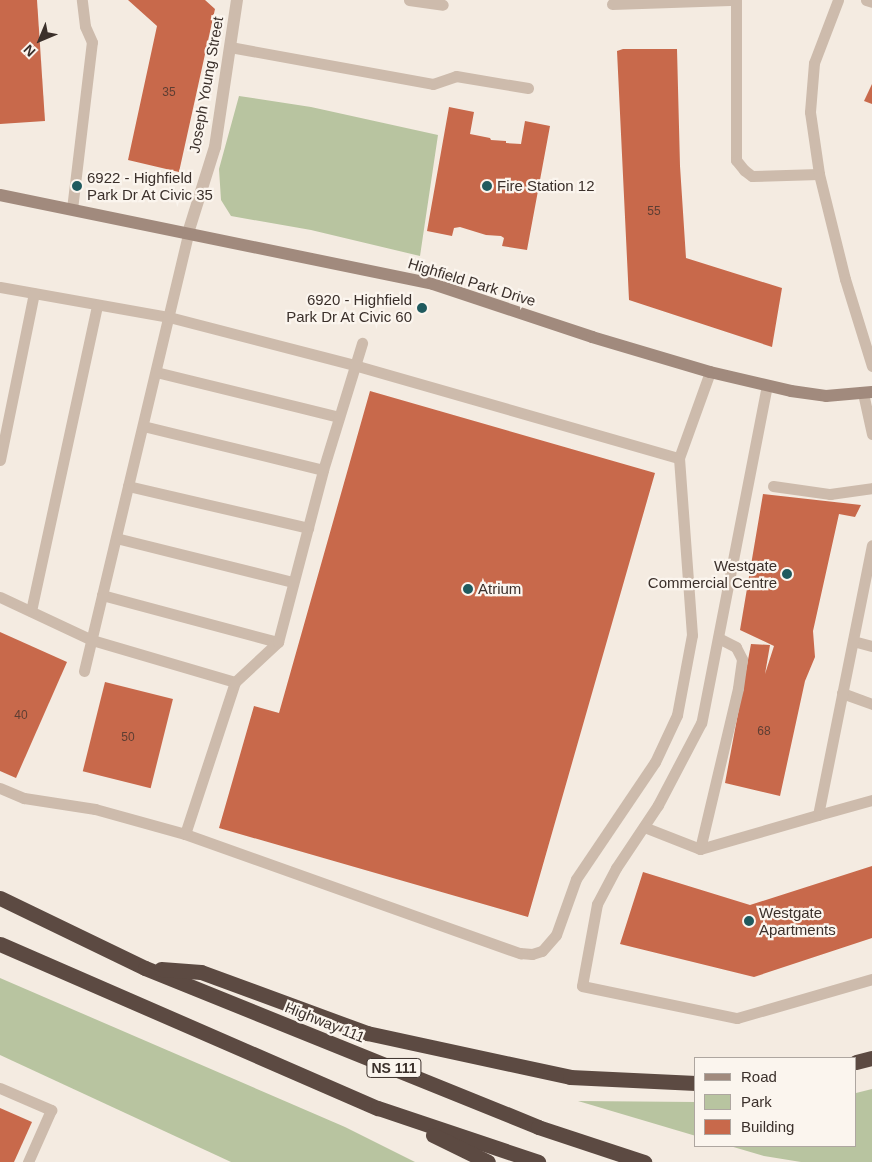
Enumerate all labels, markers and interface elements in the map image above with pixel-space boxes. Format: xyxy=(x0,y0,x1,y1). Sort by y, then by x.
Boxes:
north arrow xyxy=(15,15,65,65)
street label: Joseph Young Street xyxy=(185,15,227,155)
text: N xyxy=(20,41,39,60)
house number: 35 xyxy=(162,86,176,100)
place label: 6922 - Highfield Park Dr At Civic 35 xyxy=(87,168,214,203)
place label: Fire Station 12 xyxy=(497,177,595,195)
marker: 6922 - Highfield Park Dr At Civic 35 xyxy=(71,180,83,192)
marker: Fire Station 12 xyxy=(481,180,493,192)
house number: 55 xyxy=(647,205,661,219)
street label: Highfield Park Drive xyxy=(406,254,538,310)
place label: 6920 - Highfield Park Dr At Civic 60 xyxy=(285,290,412,325)
marker: 6920 - Highfield Park Dr At Civic 60 xyxy=(416,302,428,314)
place label: Westgate Commercial Centre xyxy=(648,556,777,591)
marker: Westgate Commercial Centre xyxy=(781,568,793,580)
place label: Atrium xyxy=(478,580,521,598)
marker: Atrium xyxy=(462,583,474,595)
house number: 40 xyxy=(14,709,28,723)
house number: 68 xyxy=(757,725,771,739)
house number: 50 xyxy=(121,731,135,745)
place label: Westgate Apartments xyxy=(759,903,836,938)
marker: Westgate Apartments xyxy=(743,915,755,927)
street label: Highway 111 xyxy=(282,998,368,1046)
road number: NS 111 xyxy=(365,1056,423,1080)
legend xyxy=(694,1057,857,1147)
text: Road xyxy=(741,1068,777,1085)
text: Park xyxy=(741,1093,772,1110)
text: Building xyxy=(741,1118,794,1135)

